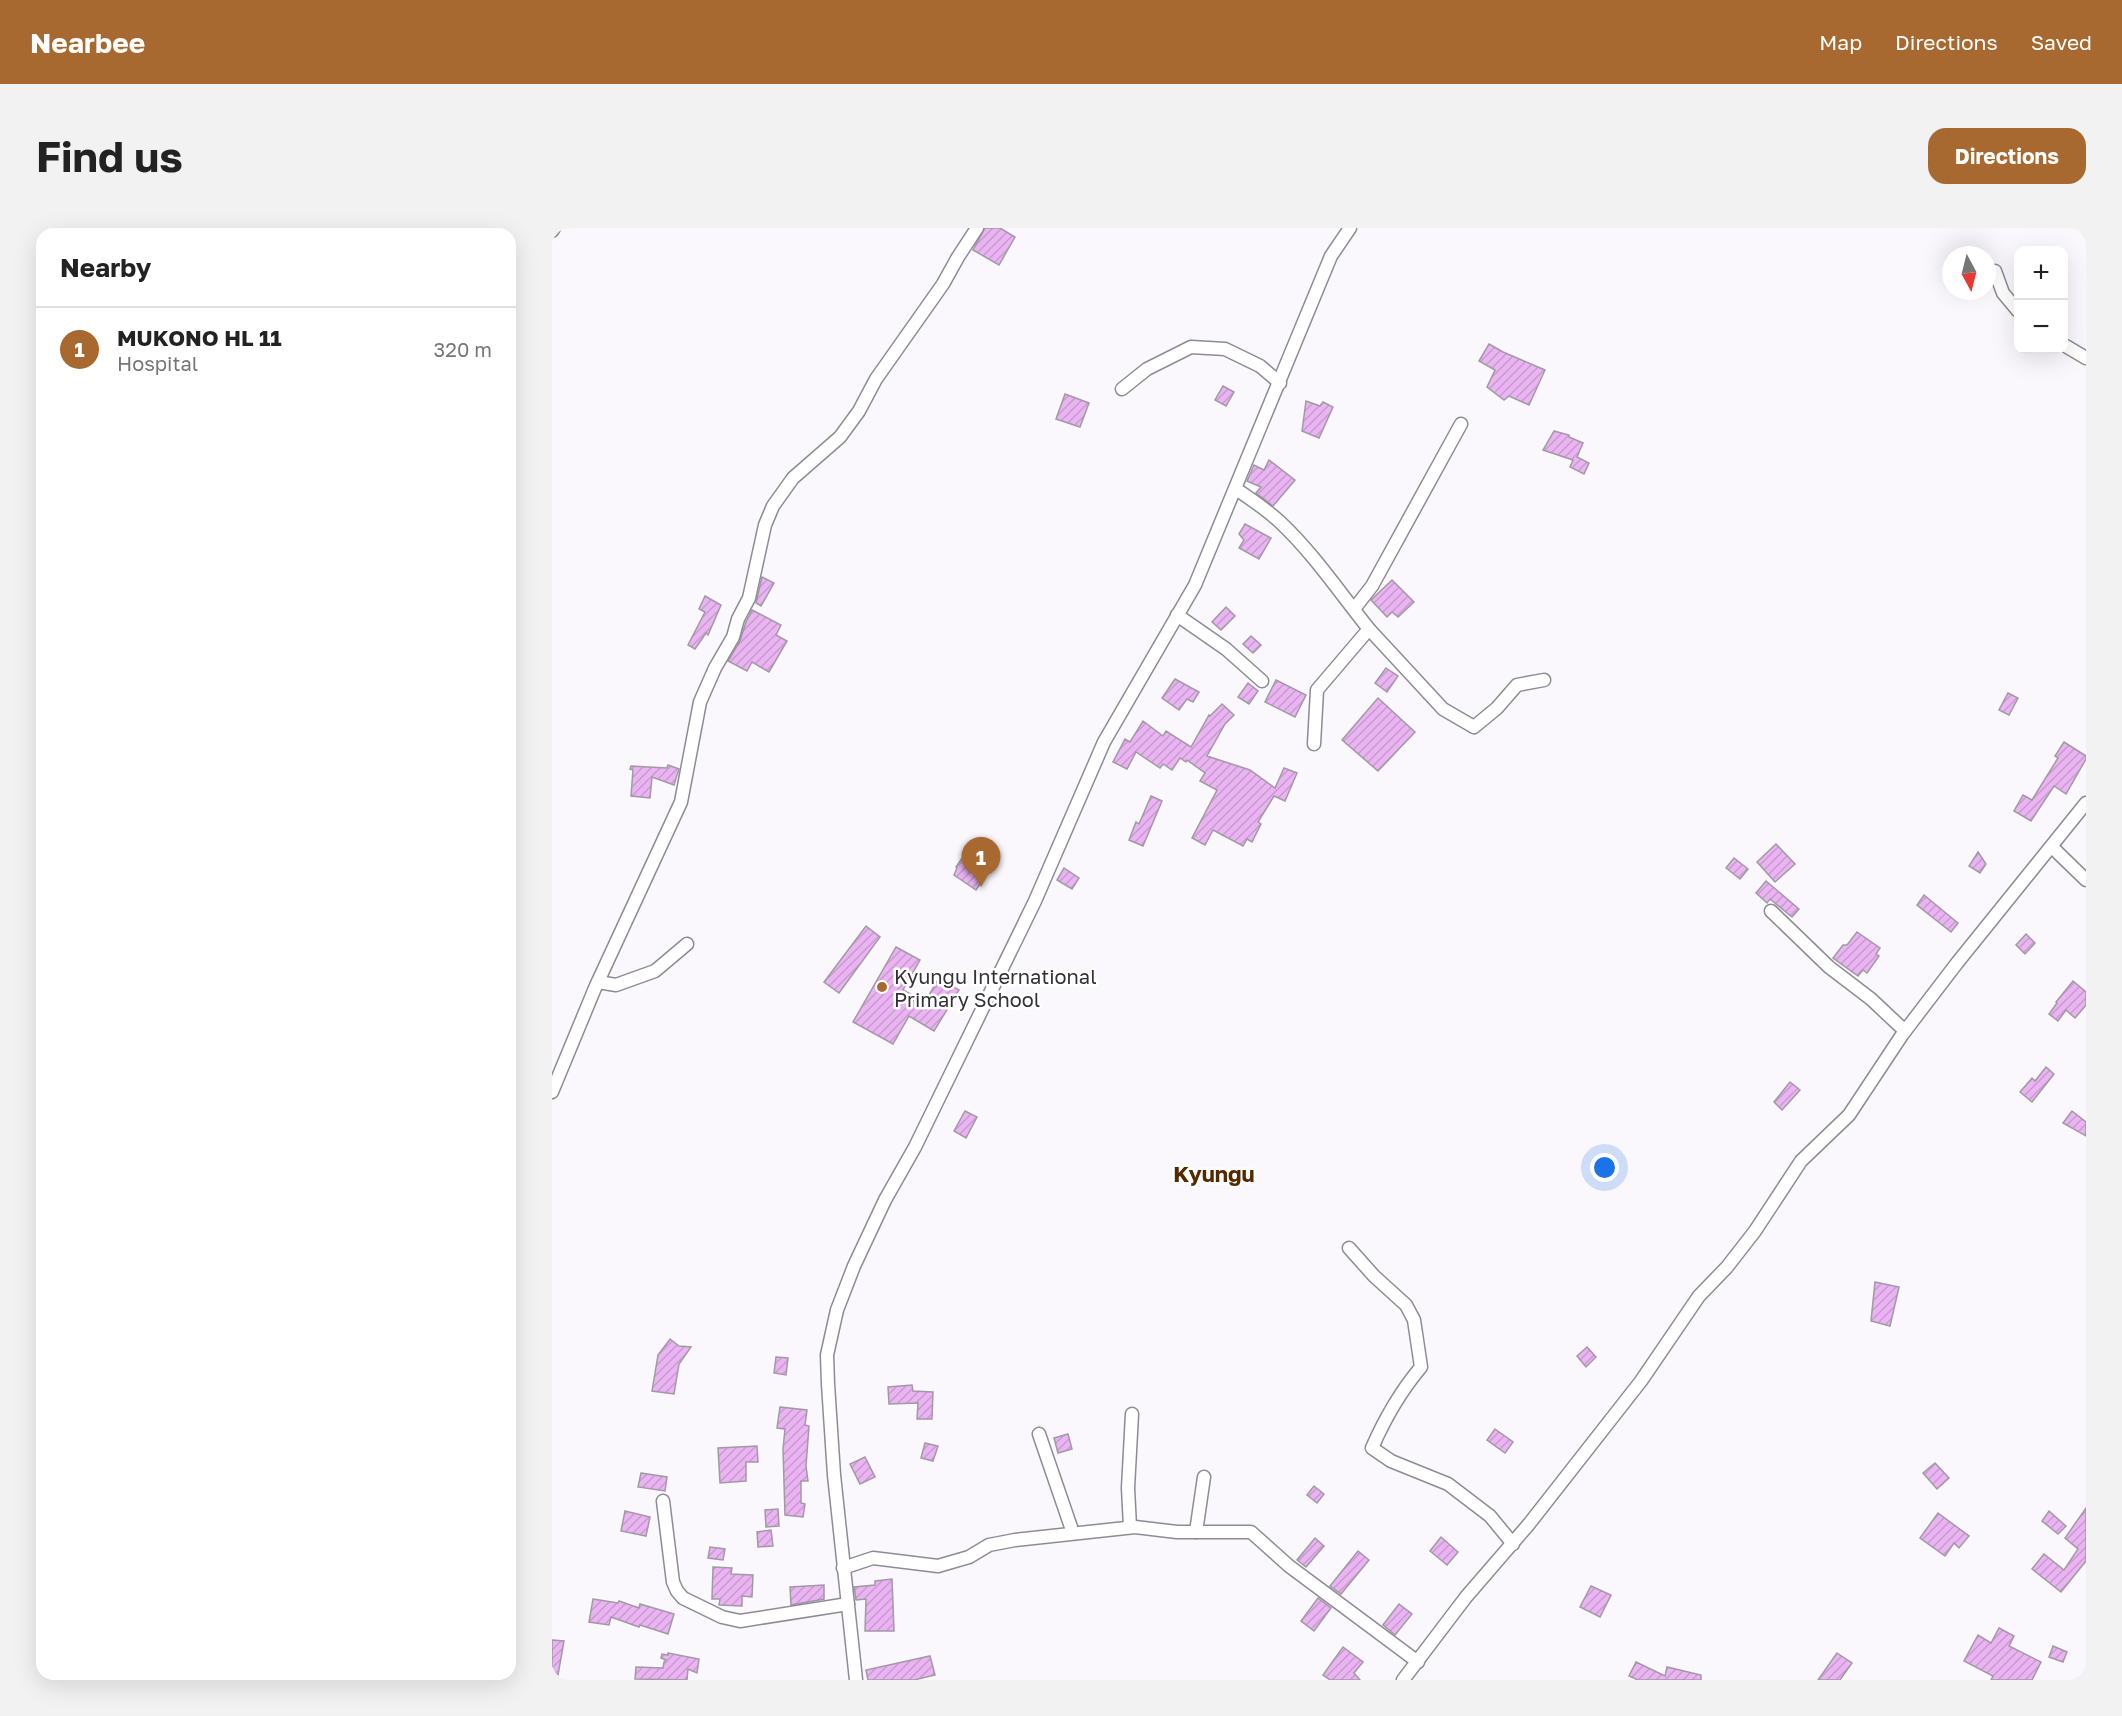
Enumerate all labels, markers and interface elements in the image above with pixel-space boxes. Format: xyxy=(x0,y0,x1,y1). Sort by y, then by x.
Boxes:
text: Nearbee xyxy=(30,26,145,59)
text: Map xyxy=(1819,29,1862,55)
text: Directions xyxy=(1895,29,1998,55)
text: Saved xyxy=(2031,29,2092,55)
button: Directions xyxy=(1928,128,2086,184)
text: Find us xyxy=(36,131,183,181)
north arrow xyxy=(1942,246,1996,300)
map controls xyxy=(2014,246,2068,354)
button: + xyxy=(2014,246,2068,300)
text: Nearby xyxy=(60,252,151,283)
button: − xyxy=(2014,300,2068,354)
text: MUKONO HL 11 xyxy=(117,324,282,351)
text: 1 xyxy=(74,337,85,361)
text: 320 m xyxy=(434,337,492,361)
text: Hospital xyxy=(117,351,198,375)
pin: 1 xyxy=(962,838,1000,887)
place label: Kyungu International Primary School xyxy=(894,964,1097,1011)
marker: Kyungu International Primary School xyxy=(875,980,889,994)
your location xyxy=(1590,1153,1619,1182)
district label: Kyungu xyxy=(1173,1160,1255,1187)

